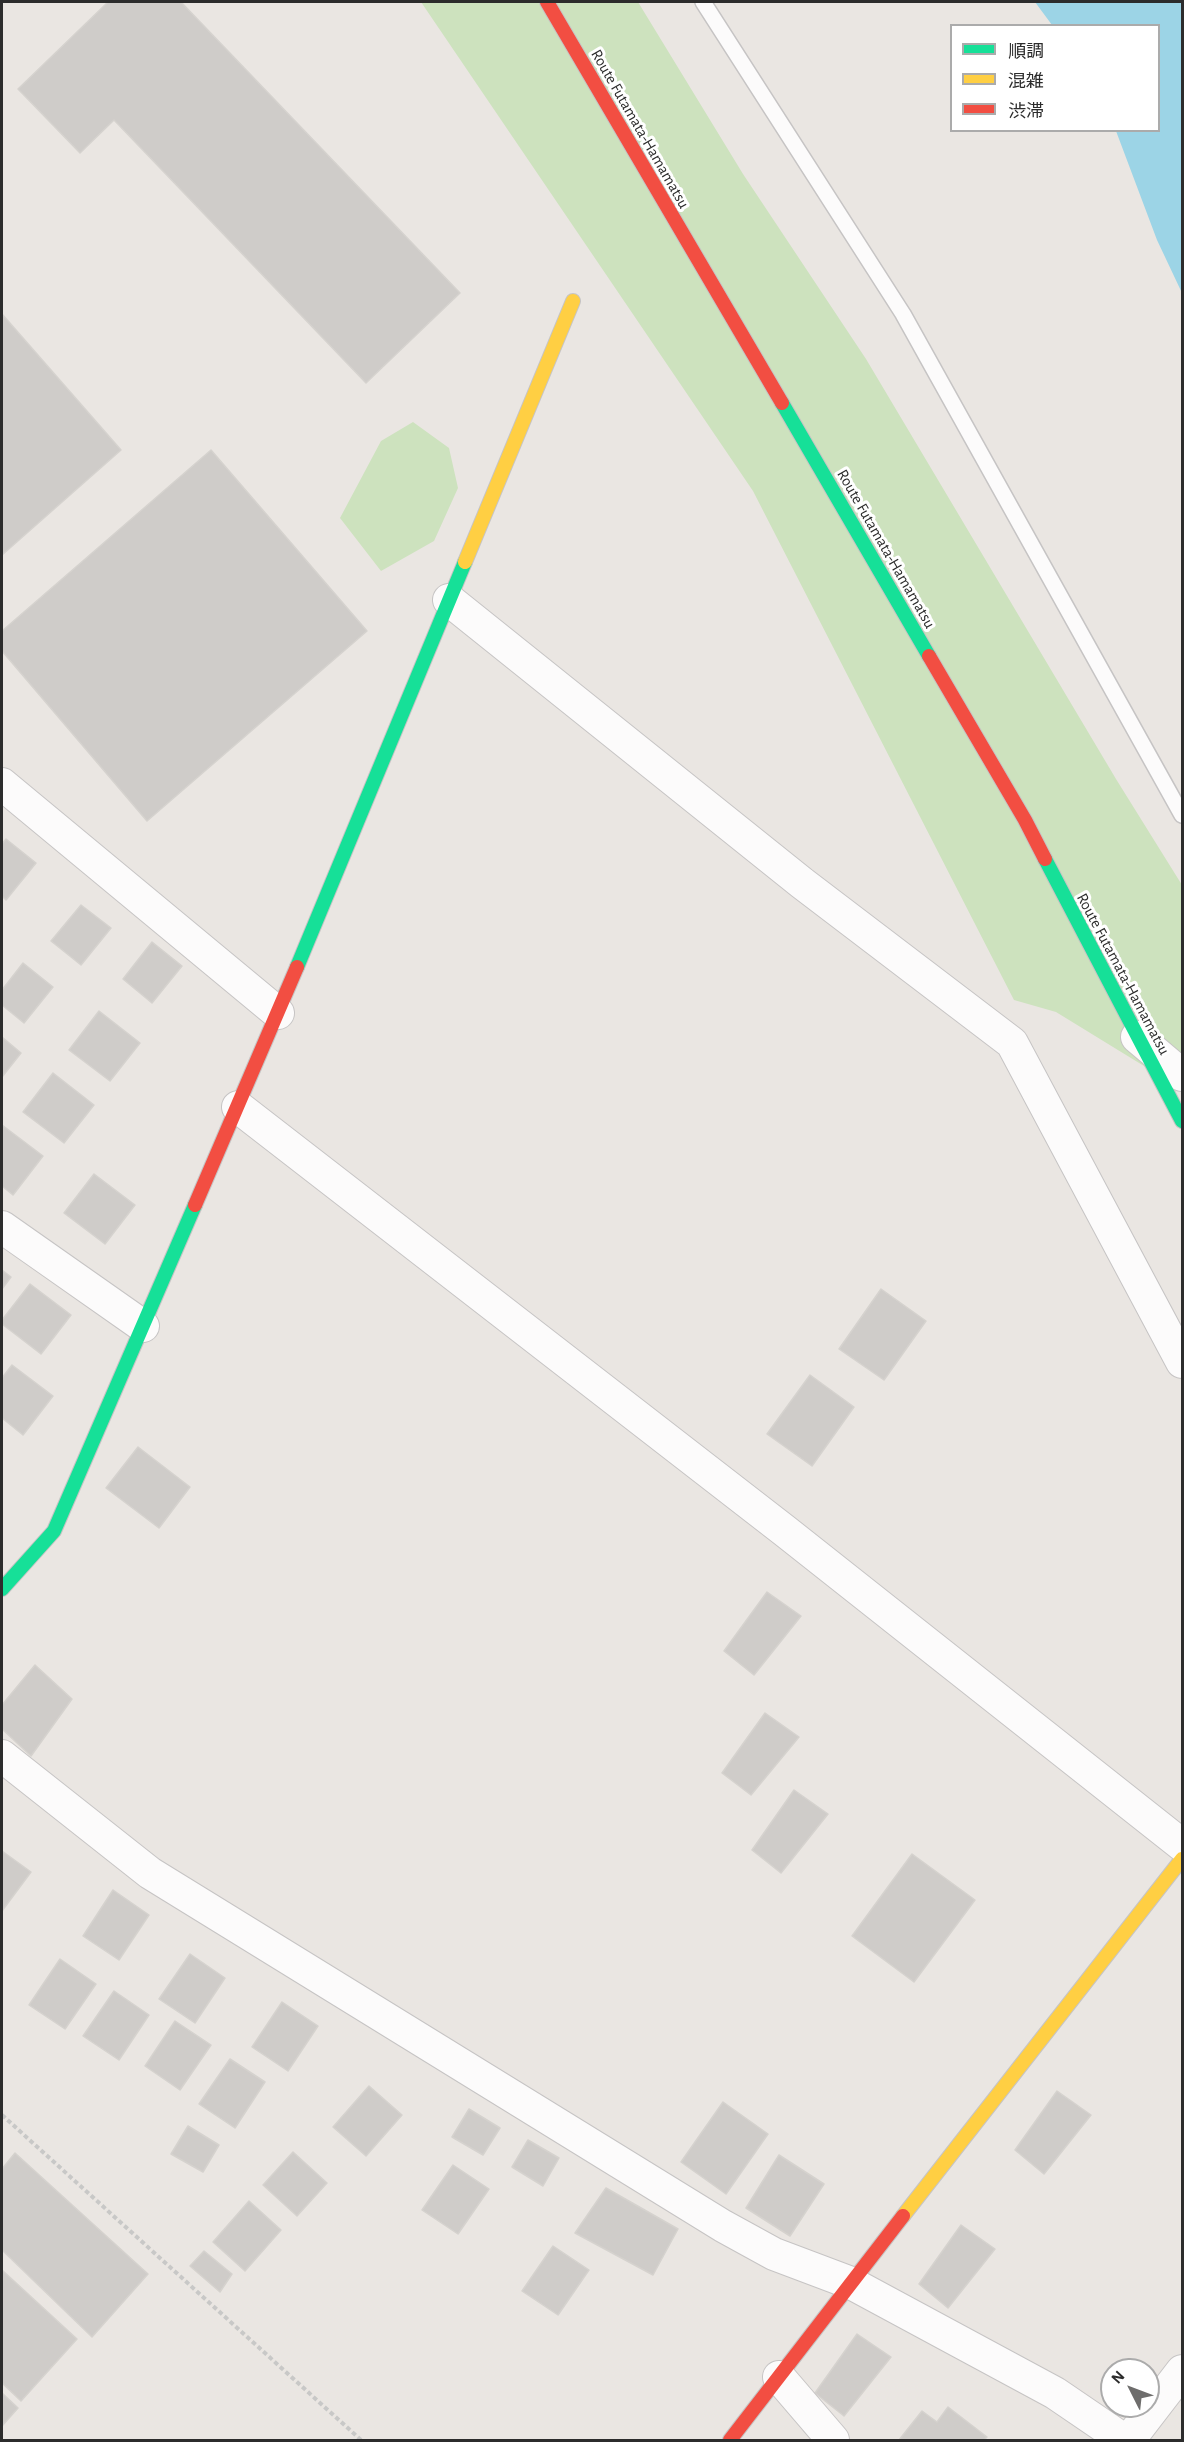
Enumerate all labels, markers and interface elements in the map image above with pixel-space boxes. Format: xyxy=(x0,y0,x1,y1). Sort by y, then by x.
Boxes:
legend xyxy=(950,24,1160,132)
text: 順調 xyxy=(1008,43,1044,61)
street label: Route Futamata-Hamamatsu xyxy=(587,46,693,212)
text: 混雑 xyxy=(1008,73,1044,91)
text: 渋滞 xyxy=(1008,103,1044,121)
street label: Route Futamata-Hamamatsu xyxy=(833,466,939,632)
street label: Route Futamata-Hamamatsu xyxy=(1072,890,1174,1058)
north arrow xyxy=(1100,2358,1160,2418)
text: N xyxy=(1108,2368,1128,2387)

